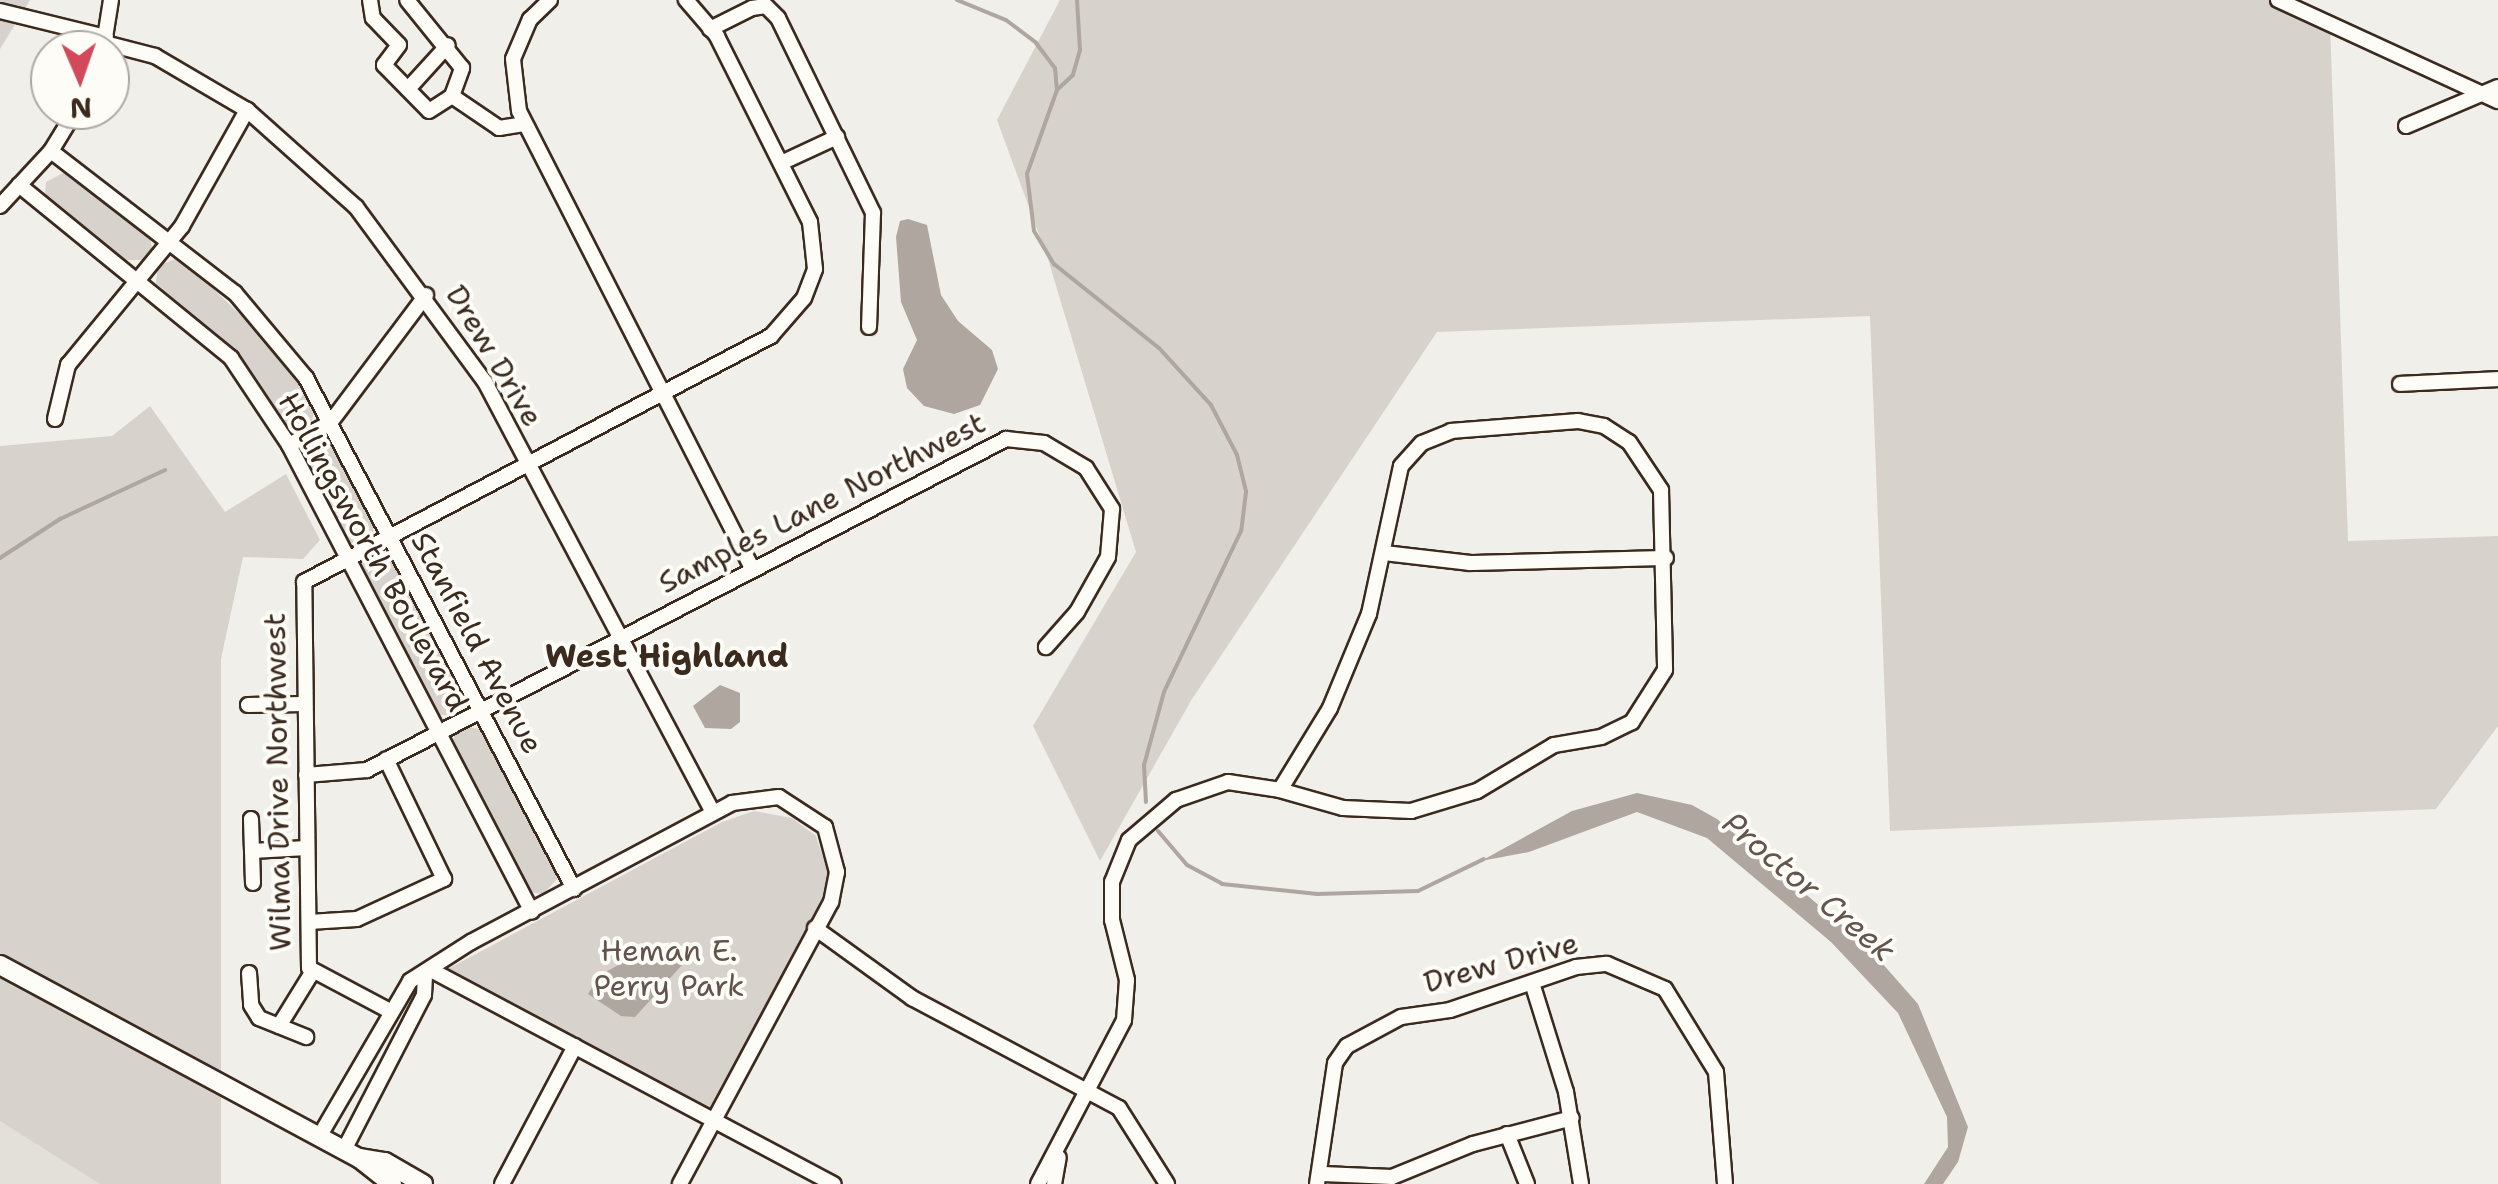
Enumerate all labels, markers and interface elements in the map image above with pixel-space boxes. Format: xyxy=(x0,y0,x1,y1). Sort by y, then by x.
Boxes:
north arrow xyxy=(30,30,130,130)
text: N xyxy=(69,89,93,127)
street label: Drew Drive xyxy=(438,279,550,433)
street label: Hollingsworth Boulevard xyxy=(270,386,476,718)
street label: Samples Lane Northwest xyxy=(652,405,992,601)
street label: Stanfield Avenue xyxy=(403,526,551,760)
street label: Wilma Drive Northwest xyxy=(257,612,299,952)
district label: West Highland xyxy=(545,637,789,675)
water label: Proctor Creek xyxy=(1715,804,1903,970)
street label: Drew Drive xyxy=(1420,925,1582,1001)
park label: Heman E. Perry Park xyxy=(593,933,745,1004)

